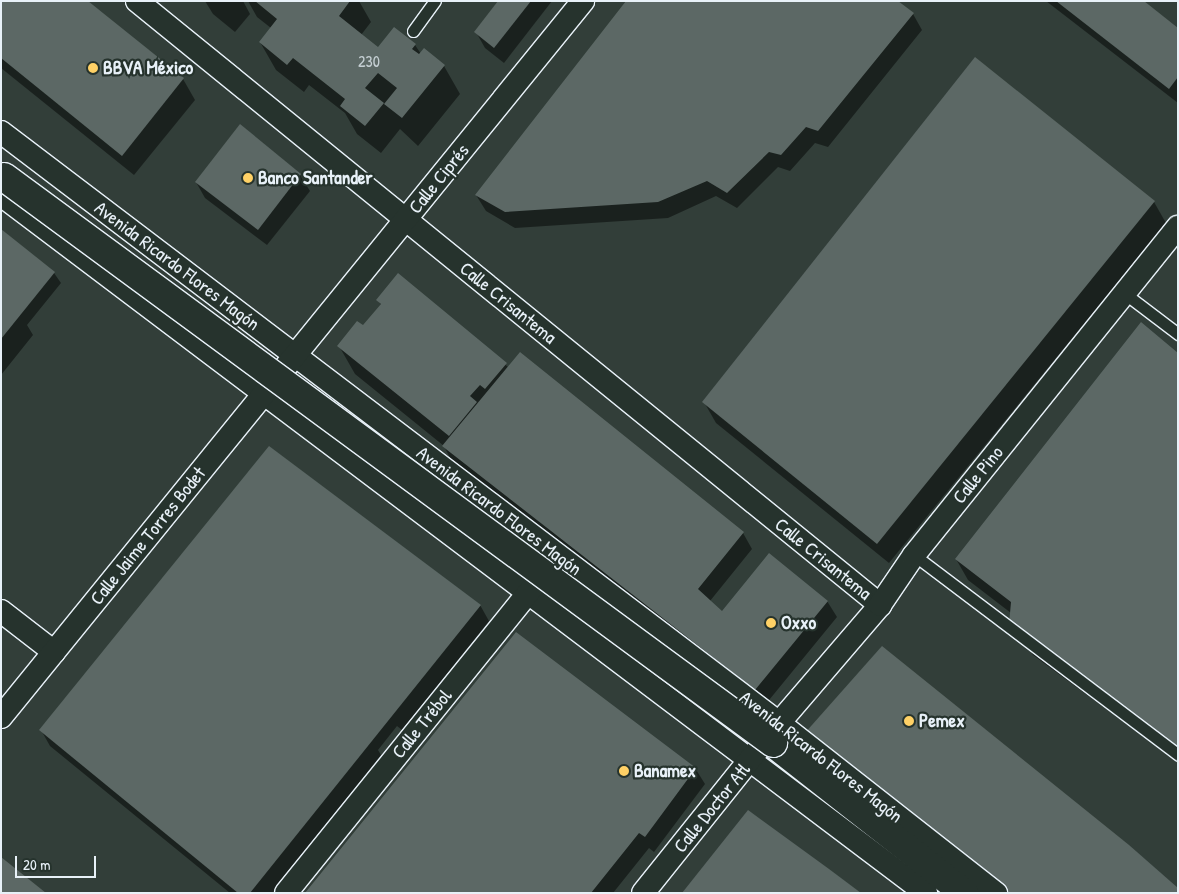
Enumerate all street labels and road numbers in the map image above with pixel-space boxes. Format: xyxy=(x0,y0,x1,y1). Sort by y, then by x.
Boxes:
street label: Calle Ciprés xyxy=(404,140,474,218)
street label: Avenida Ricardo Flores Magón xyxy=(90,196,264,336)
street label: Calle Crisantema xyxy=(455,257,561,349)
street label: Avenida Ricardo Flores Magón xyxy=(412,441,586,581)
street label: Calle Pino xyxy=(948,442,1008,508)
street label: Calle Jaime Torres Bodet xyxy=(85,462,211,610)
street label: Calle Crisantema xyxy=(770,513,876,605)
street label: Calle Trébol xyxy=(387,685,457,763)
street label: Avenida Ricardo Flores Magón xyxy=(735,686,907,828)
street label: Calle Doctor Atl xyxy=(669,759,755,857)

